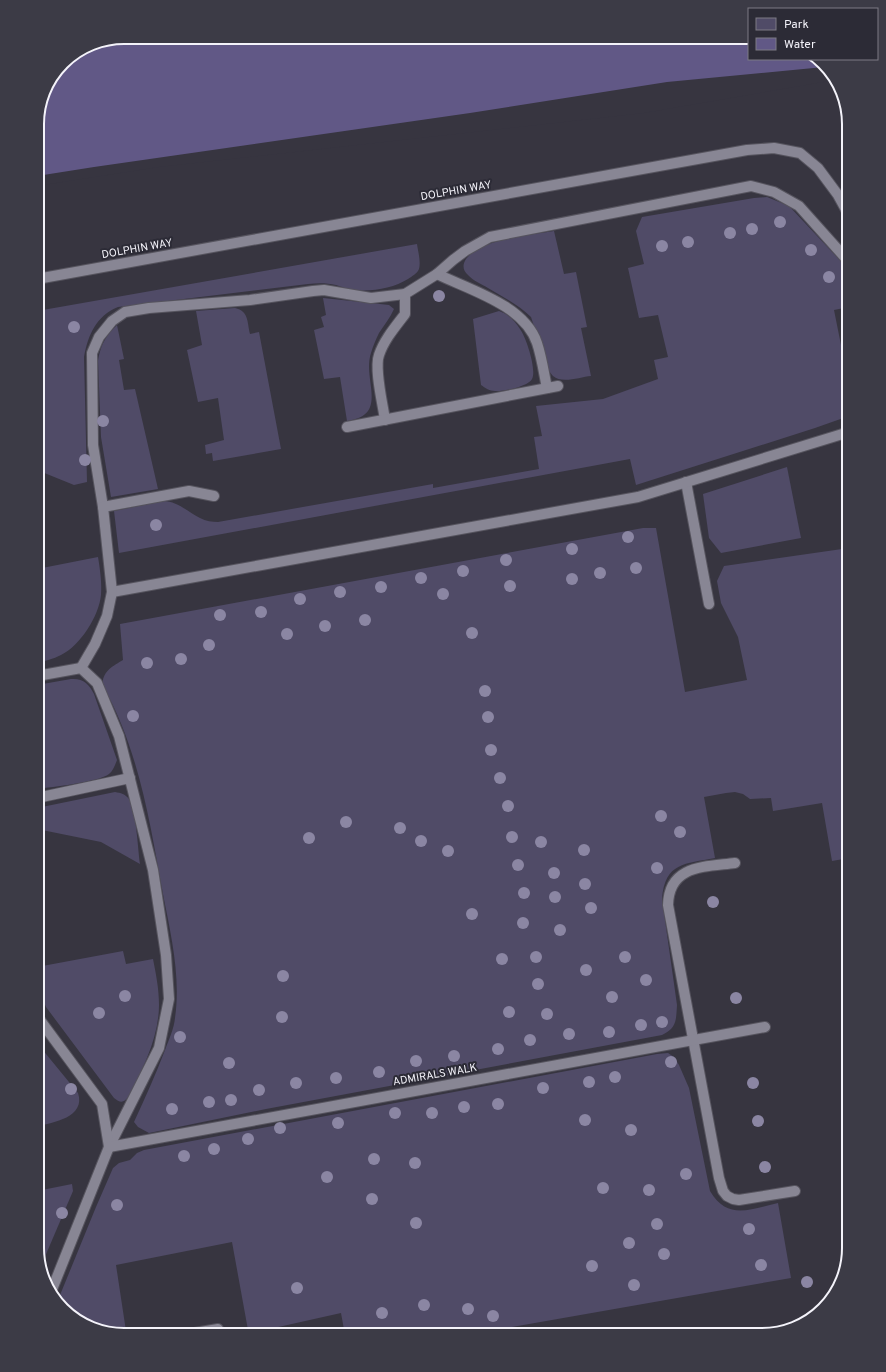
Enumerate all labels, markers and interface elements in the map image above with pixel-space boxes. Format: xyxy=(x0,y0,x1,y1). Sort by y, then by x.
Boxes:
legend xyxy=(748,8,878,60)
text: Park xyxy=(784,17,809,33)
text: Water xyxy=(784,37,816,53)
street label: DOLPHIN WAY xyxy=(419,178,493,204)
street label: DOLPHIN WAY xyxy=(100,236,174,262)
street label: ADMIRALS WALK xyxy=(392,1061,478,1089)

